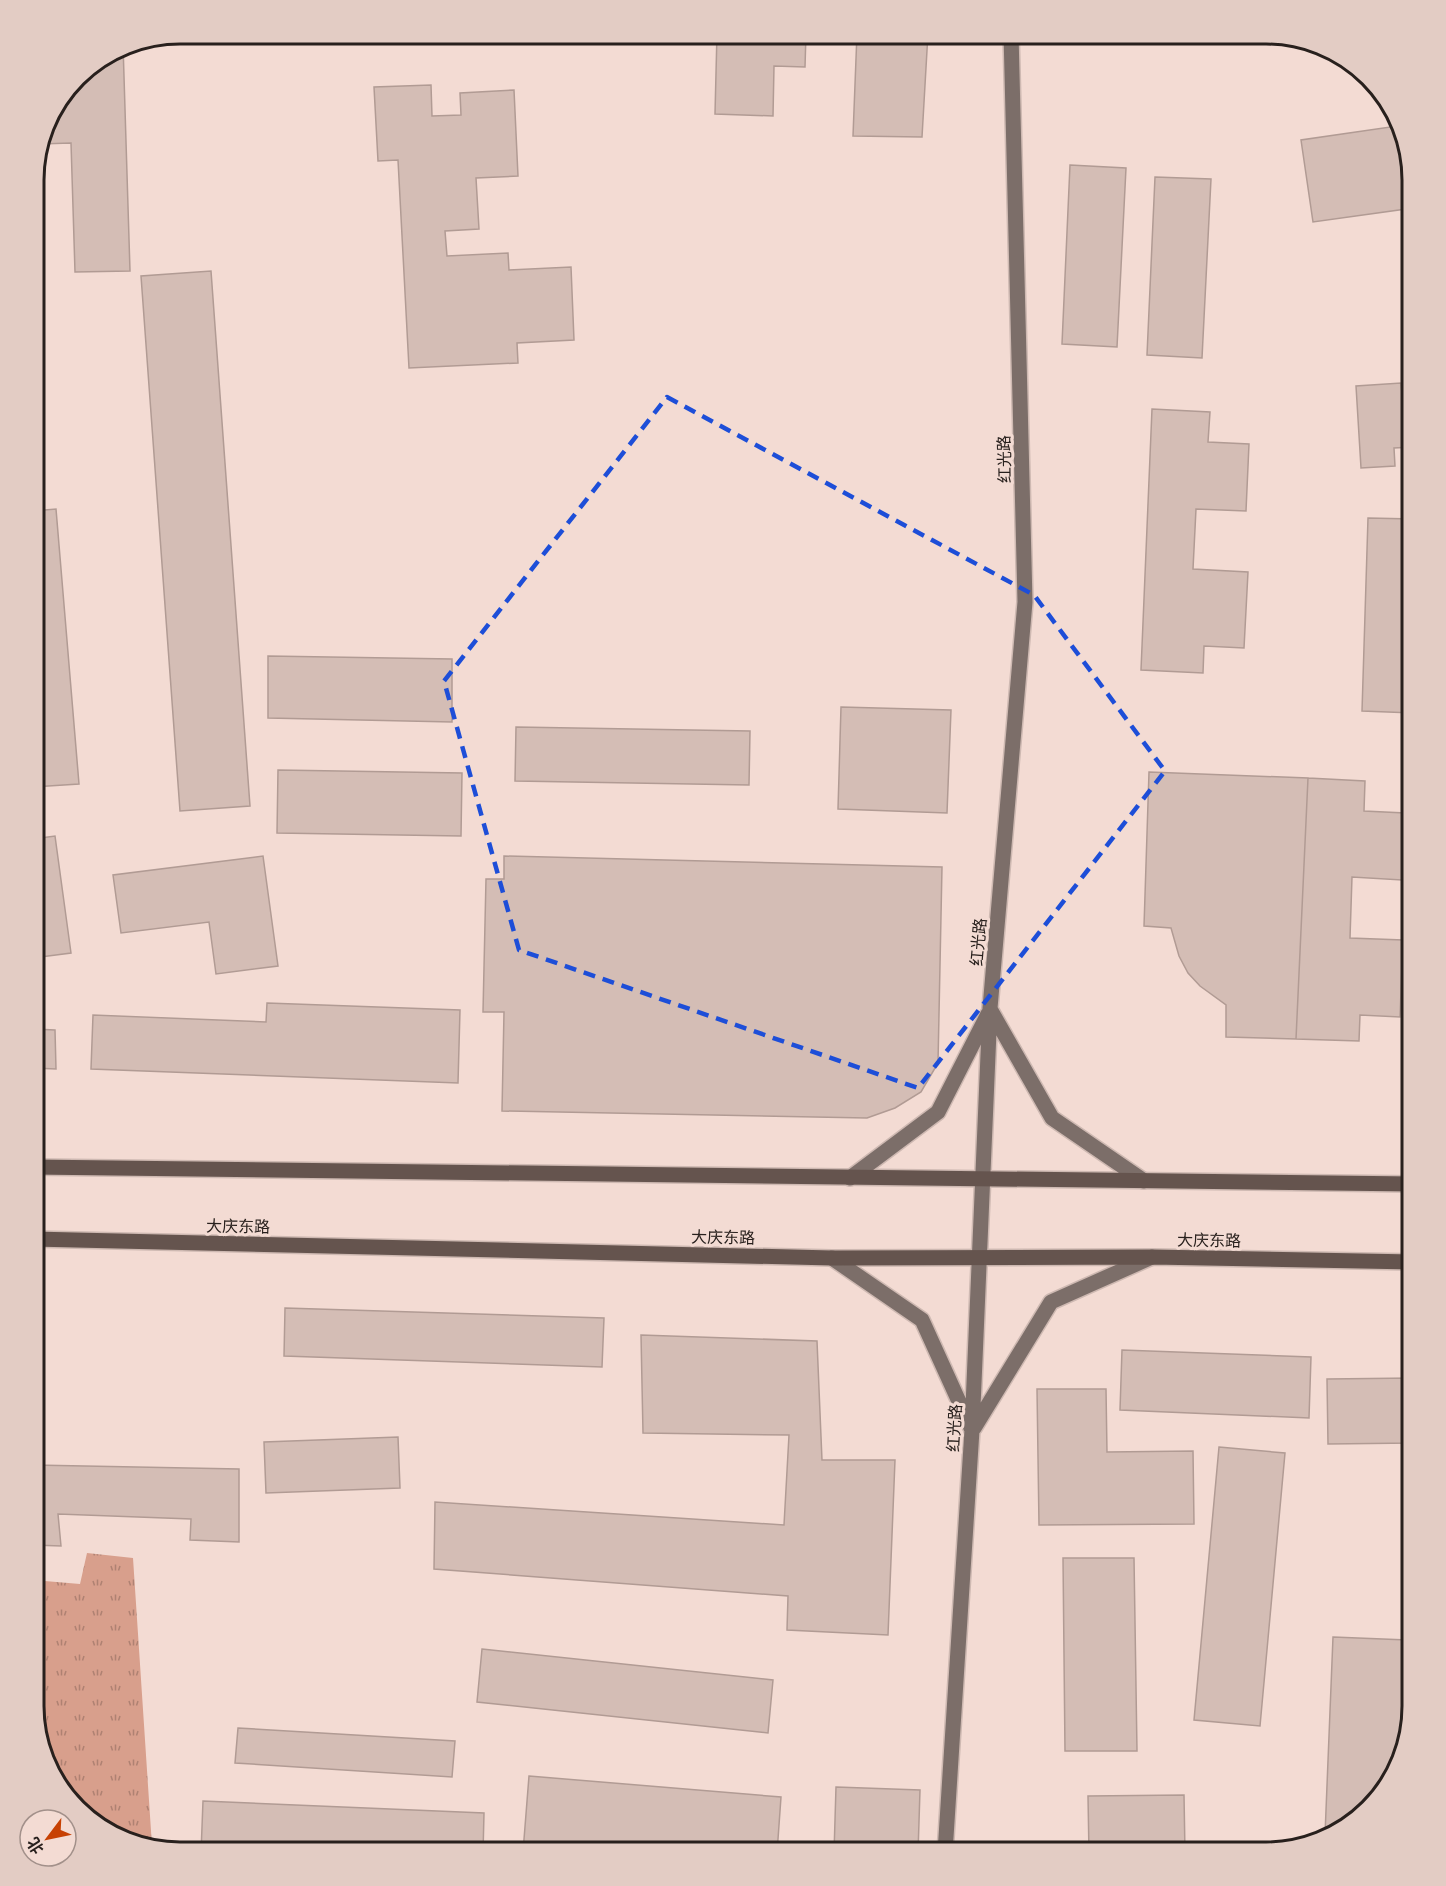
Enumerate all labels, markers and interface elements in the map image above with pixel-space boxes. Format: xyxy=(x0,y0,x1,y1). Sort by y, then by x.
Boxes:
street label: 红光路 xyxy=(993,435,1015,483)
street label: 红光路 xyxy=(965,917,991,967)
street label: 大庆东路 xyxy=(206,1214,270,1238)
street label: 大庆东路 xyxy=(691,1225,755,1249)
street label: 大庆东路 xyxy=(1177,1228,1241,1252)
street label: 红光路 xyxy=(942,1403,966,1453)
north arrow xyxy=(18,1808,78,1868)
text: 北 xyxy=(22,1833,49,1859)

